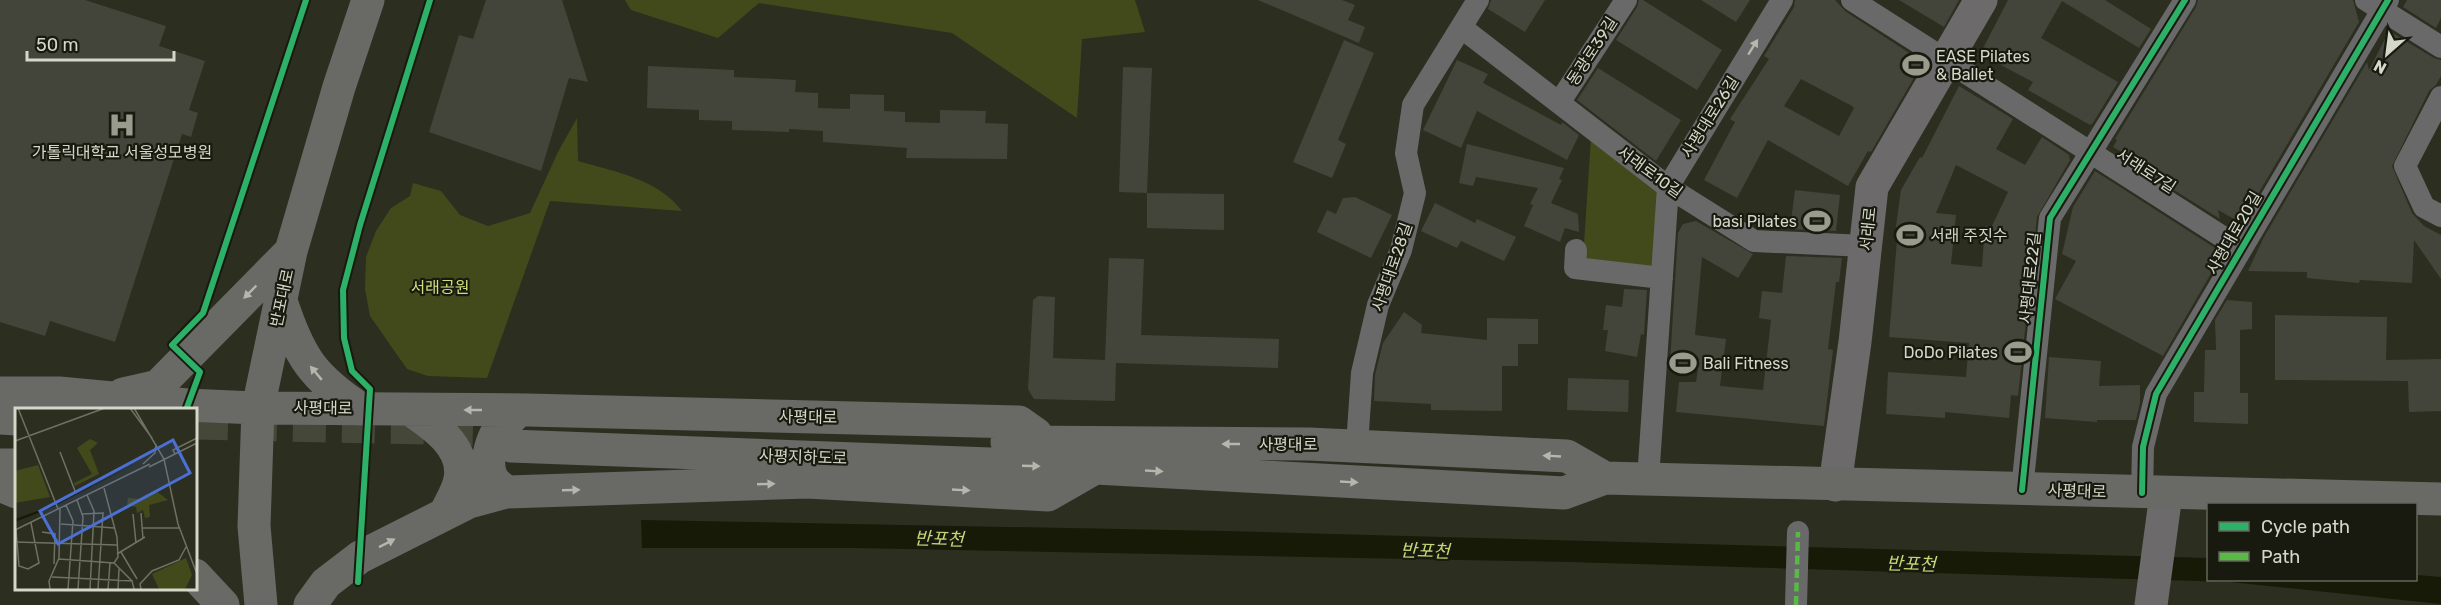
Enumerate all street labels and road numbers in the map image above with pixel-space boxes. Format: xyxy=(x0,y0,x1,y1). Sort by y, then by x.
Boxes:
street label: 동광로39길 xyxy=(1563,13,1621,89)
street label: 사평대로26길 xyxy=(1677,73,1743,161)
street label: 서래로10길 xyxy=(1614,142,1686,202)
street label: 서래로7길 xyxy=(2113,145,2179,197)
street label: 사평대로20길 xyxy=(2202,188,2266,278)
street label: 서래로 xyxy=(1856,206,1880,252)
street label: 사평대로28길 xyxy=(1368,220,1416,314)
street label: 사평대로22길 xyxy=(2016,231,2044,325)
street label: 반포대로 xyxy=(267,267,297,329)
street label: 사평대로 xyxy=(293,398,353,418)
street label: 사평대로 xyxy=(778,407,838,427)
street label: 사평대로 xyxy=(1259,435,1318,454)
street label: 사평지하도로 xyxy=(759,446,848,468)
street label: 사평대로 xyxy=(2047,480,2107,502)

